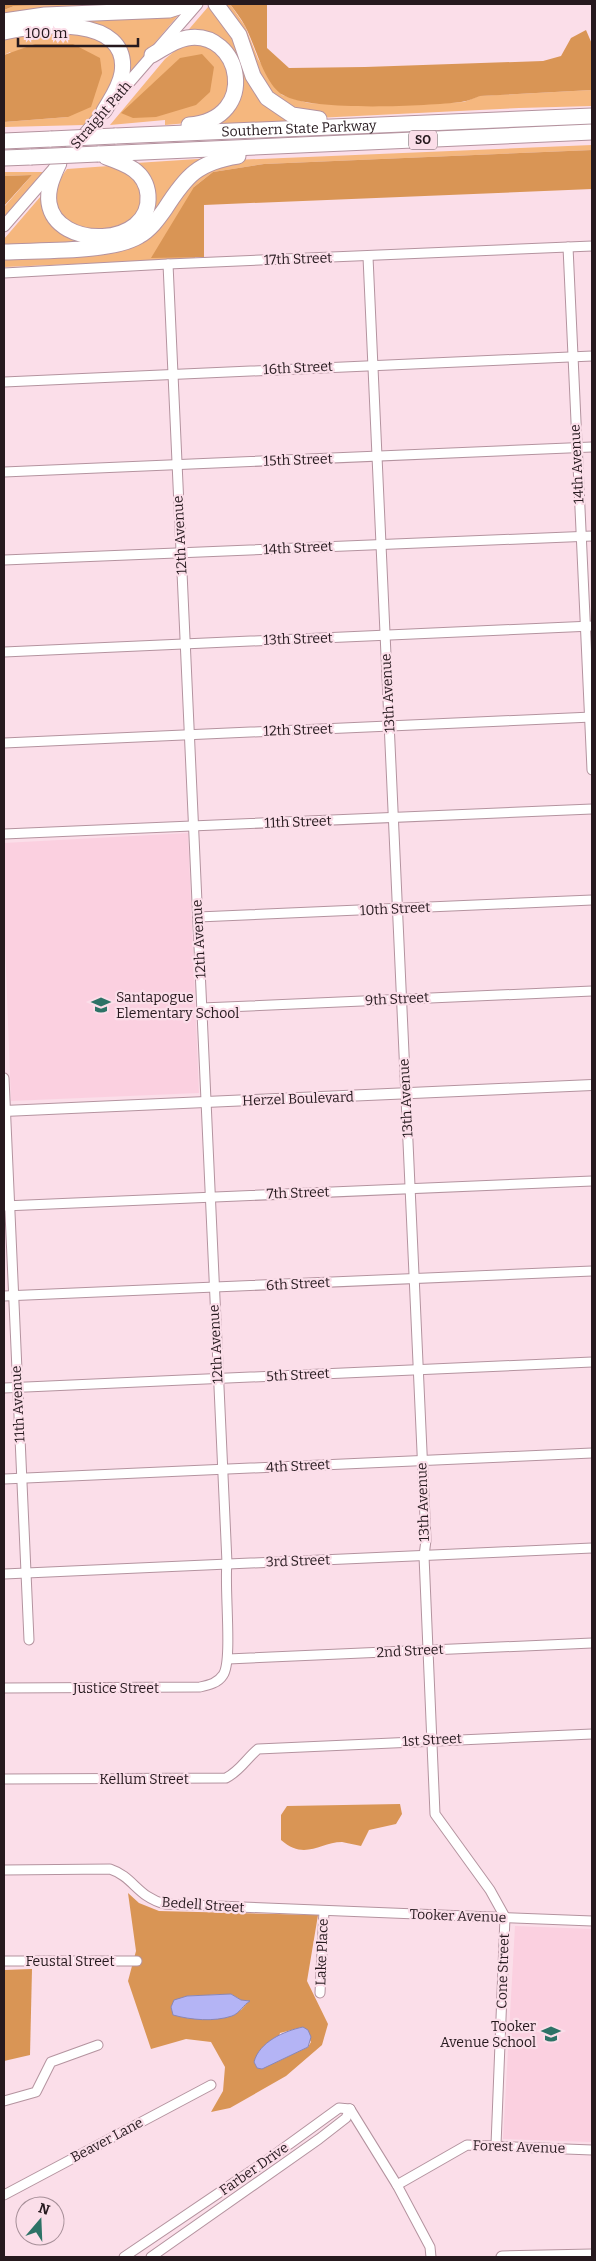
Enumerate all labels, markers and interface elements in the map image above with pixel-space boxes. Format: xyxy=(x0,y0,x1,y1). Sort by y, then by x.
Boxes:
scale bar xyxy=(18,15,138,47)
text: 100 m xyxy=(25,24,68,42)
street label: Straight Path xyxy=(67,77,135,152)
street label: Southern State Parkway xyxy=(221,117,377,140)
road number: SO xyxy=(409,130,437,150)
street label: 17th Street xyxy=(263,249,333,269)
street label: 16th Street xyxy=(263,358,333,378)
street label: 14th Avenue xyxy=(566,424,588,504)
street label: 15th Street xyxy=(263,450,333,470)
street label: 12th Avenue xyxy=(169,495,191,575)
street label: 14th Street xyxy=(263,538,333,558)
street label: 13th Street xyxy=(263,629,333,649)
street label: 13th Avenue xyxy=(377,653,399,733)
street label: 12th Street xyxy=(263,720,333,740)
street label: 11th Street xyxy=(264,812,332,832)
street label: 12th Avenue xyxy=(188,899,210,979)
street label: 10th Street xyxy=(359,899,431,919)
place label: Santapogue Elementary School xyxy=(116,989,239,1022)
street label: 9th Street xyxy=(365,989,429,1009)
school or university icon: Santapogue Elementary School xyxy=(90,994,112,1016)
street label: 13th Avenue xyxy=(395,1058,417,1138)
street label: Herzel Boulevard xyxy=(242,1089,354,1109)
street label: 7th Street xyxy=(266,1183,330,1203)
street label: 6th Street xyxy=(266,1274,330,1294)
street label: 12th Avenue xyxy=(205,1304,227,1384)
street label: 11th Avenue xyxy=(7,1365,29,1443)
street label: 5th Street xyxy=(266,1365,330,1385)
street label: 4th Street xyxy=(266,1456,330,1476)
street label: 13th Avenue xyxy=(413,1462,433,1542)
street label: 3rd Street xyxy=(266,1551,330,1571)
street label: 2nd Street xyxy=(376,1641,444,1661)
street label: Justice Street xyxy=(72,1680,159,1697)
street label: 1st Street xyxy=(402,1730,462,1750)
street label: Kellum Street xyxy=(99,1771,189,1788)
street label: Bedell Street xyxy=(161,1894,245,1916)
street label: Tooker Avenue xyxy=(409,1906,507,1926)
street label: Lake Place xyxy=(312,1918,332,1986)
street label: Cone Street xyxy=(493,1933,513,2009)
street label: Feustal Street xyxy=(25,1953,115,1970)
place label: Tooker Avenue School xyxy=(440,2018,536,2051)
school or university icon: Tooker Avenue School xyxy=(540,2023,562,2045)
street label: Beaver Lane xyxy=(68,2114,146,2166)
street label: Forest Avenue xyxy=(472,2137,566,2157)
street label: Farber Drive xyxy=(216,2139,292,2199)
north arrow xyxy=(15,2196,65,2246)
text: N xyxy=(36,2199,52,2219)

